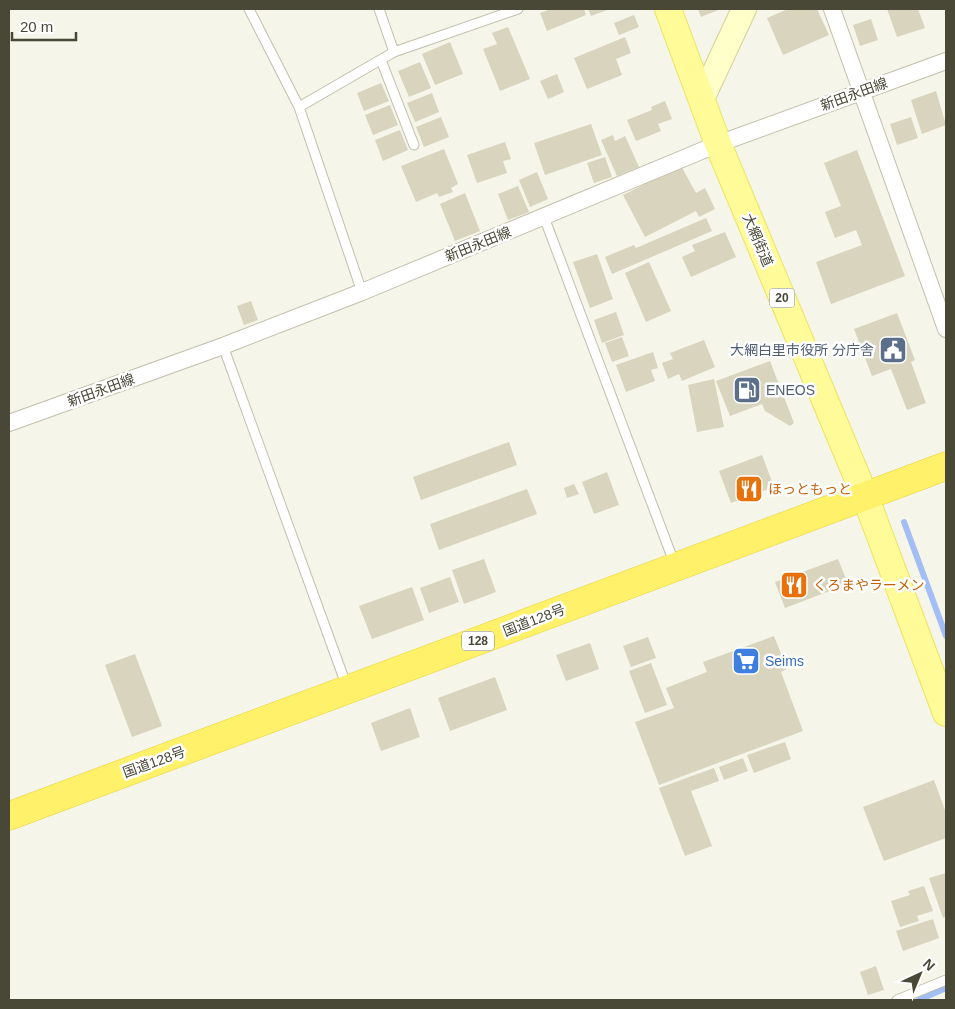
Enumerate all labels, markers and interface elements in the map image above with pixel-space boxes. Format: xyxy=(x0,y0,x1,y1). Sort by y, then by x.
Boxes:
scale bar xyxy=(12,10,76,42)
text: 20 m xyxy=(20,18,53,35)
street label: 新田永田線 xyxy=(818,75,890,113)
street label: 大網街道 xyxy=(740,211,776,269)
street label: 新田永田線 xyxy=(443,223,513,265)
road number: 20 xyxy=(770,288,794,308)
public building icon: 大網白里市役所 分庁舎 xyxy=(878,335,908,365)
place label: 大網白里市役所 分庁舎 xyxy=(730,342,874,358)
street label: 新田永田線 xyxy=(65,371,137,409)
fuel station icon: ENEOS xyxy=(732,375,762,405)
place label: ENEOS xyxy=(766,382,815,398)
restaurant icon: ほっともっと xyxy=(734,474,764,504)
place label: ほっともっと xyxy=(768,481,852,497)
restaurant icon: くろまやラーメン xyxy=(779,570,809,600)
place label: くろまやラーメン xyxy=(813,577,924,593)
street label: 国道128号 xyxy=(501,601,567,639)
road number: 128 xyxy=(462,631,494,650)
supermarket icon: Seims xyxy=(731,646,761,676)
place label: Seims xyxy=(765,653,804,669)
street label: 国道128号 xyxy=(121,743,187,781)
north arrow xyxy=(895,949,945,999)
text: N xyxy=(920,955,938,974)

